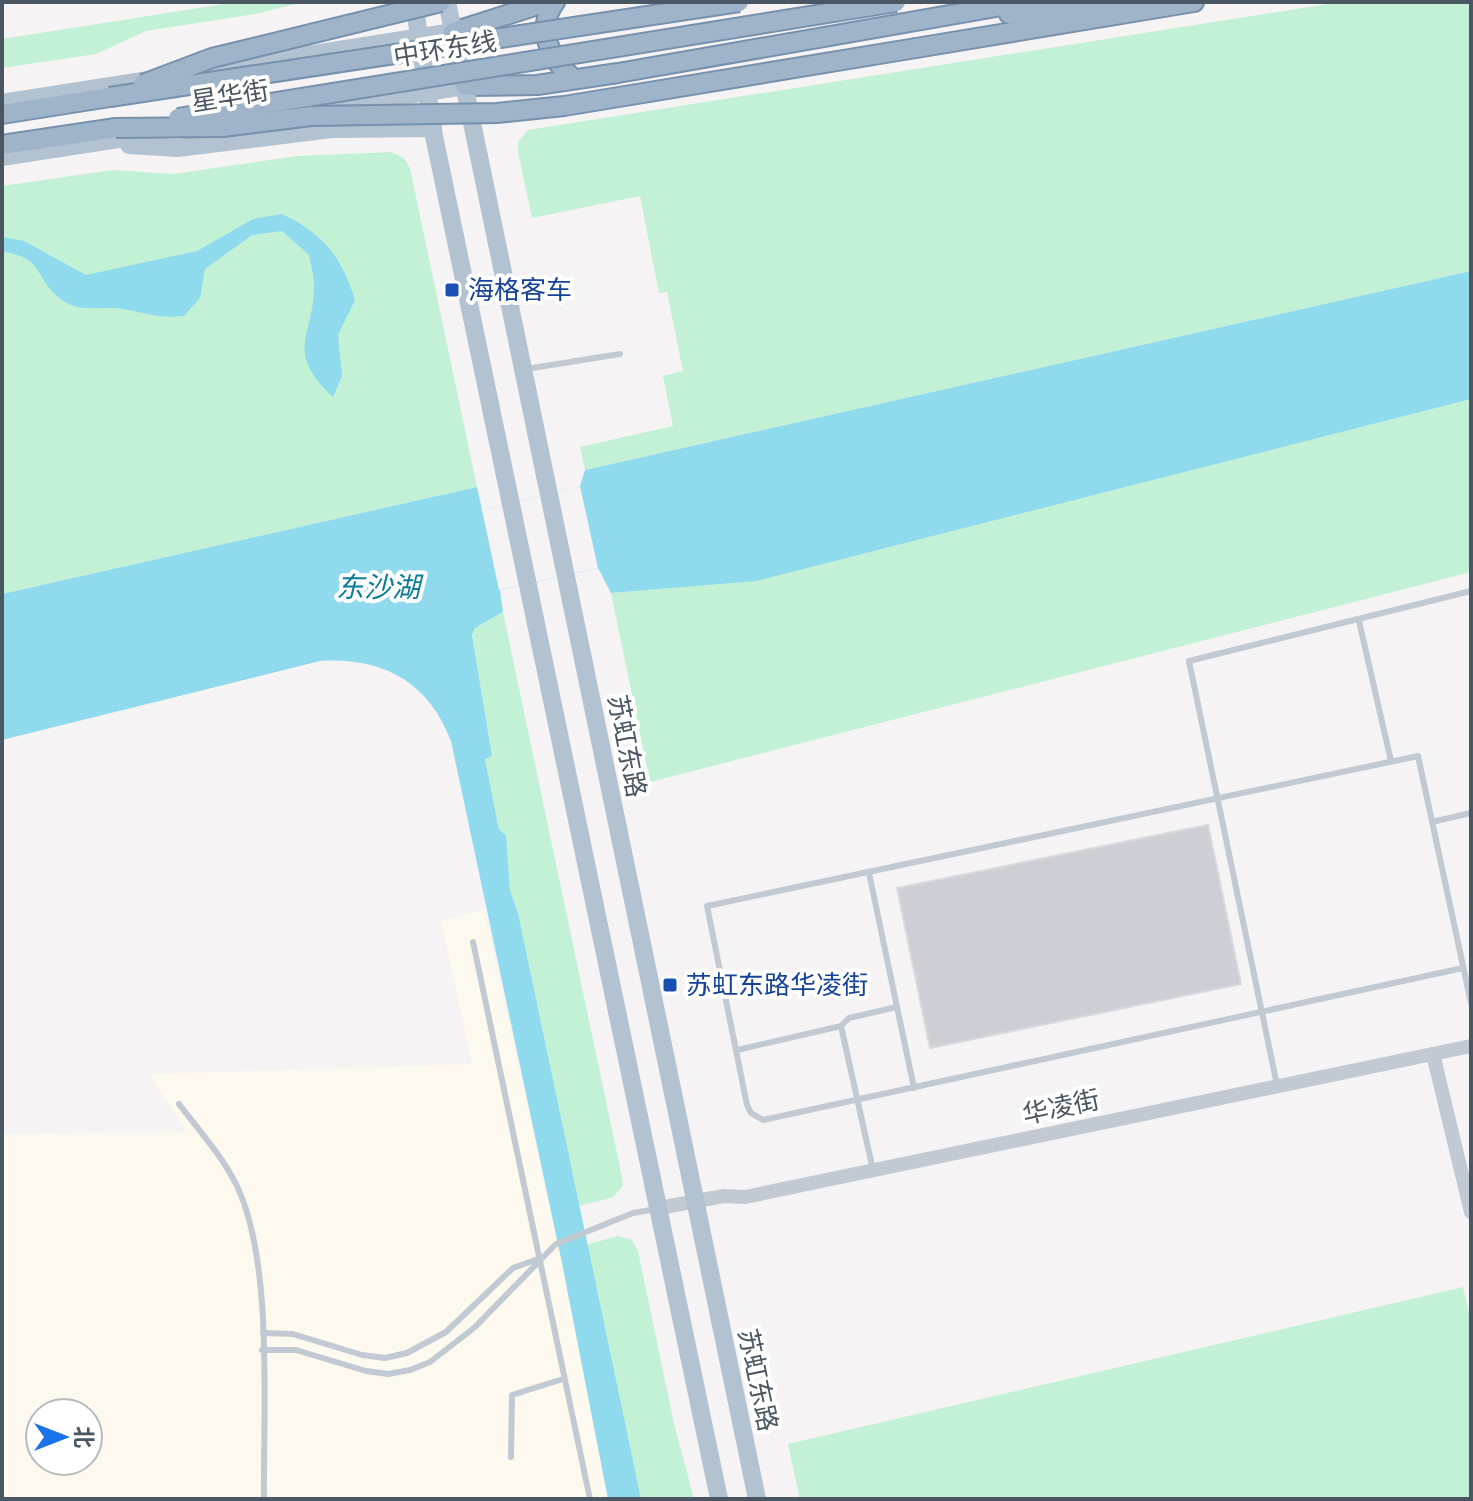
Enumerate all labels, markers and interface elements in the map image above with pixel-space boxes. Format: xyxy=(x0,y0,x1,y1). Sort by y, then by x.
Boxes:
street label: 中环东线 xyxy=(391,26,499,72)
street label: 星华街 xyxy=(189,75,271,117)
place label: 海格客车 xyxy=(468,275,572,305)
marker: 海格客车 xyxy=(443,281,461,299)
water label: 东沙湖 xyxy=(336,571,424,604)
street label: 苏虹东路 xyxy=(602,692,652,800)
place label: 苏虹东路华凌街 xyxy=(686,970,868,1000)
marker: 苏虹东路华凌街 xyxy=(661,976,679,994)
street label: 华凌街 xyxy=(1020,1084,1102,1130)
street label: 苏虹东路 xyxy=(733,1326,783,1434)
north arrow xyxy=(24,1397,104,1477)
text: 北 xyxy=(71,1426,96,1448)

